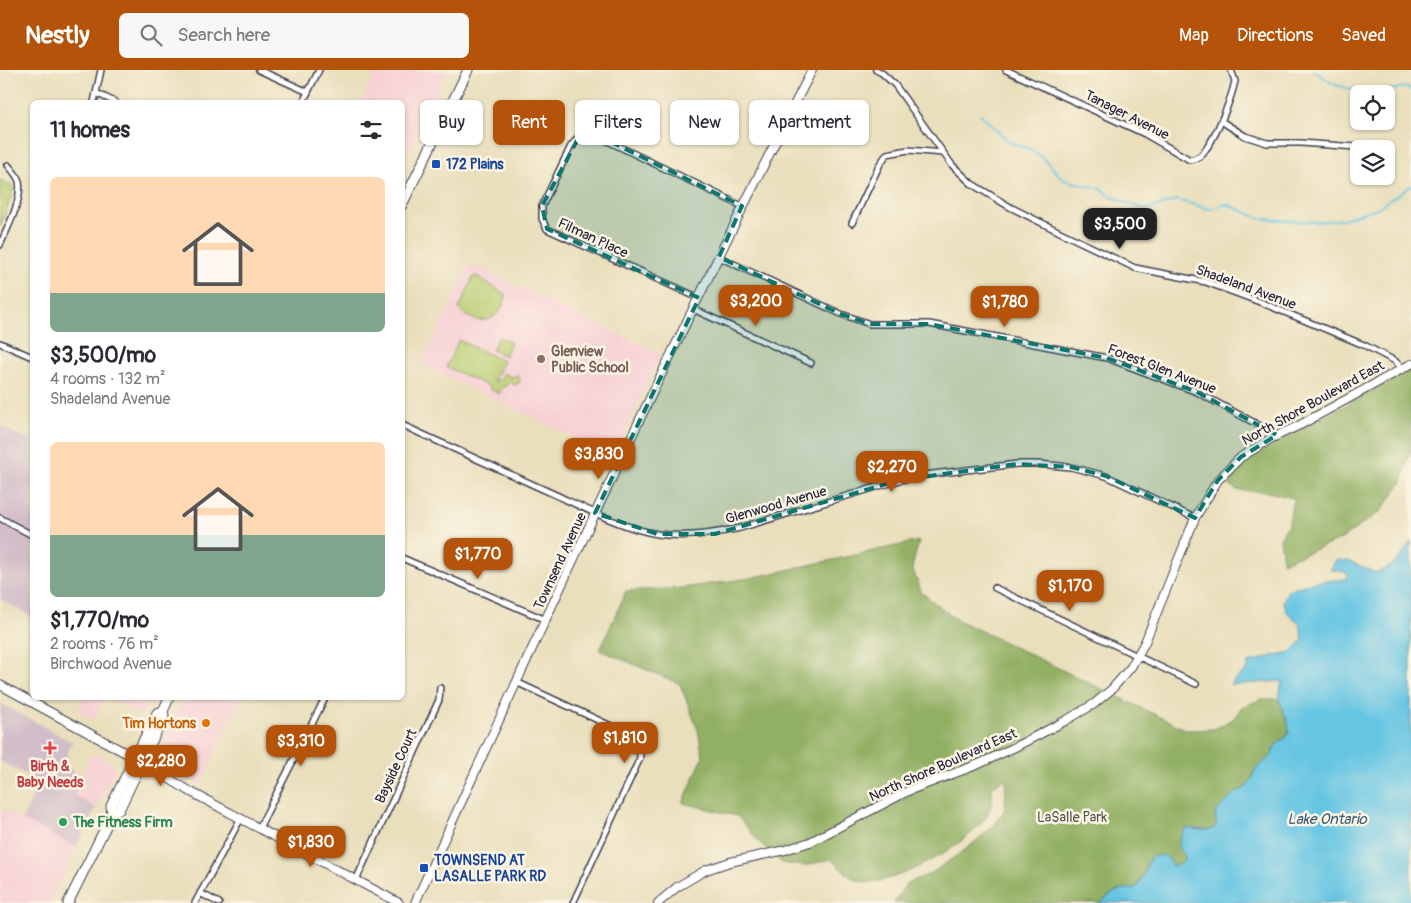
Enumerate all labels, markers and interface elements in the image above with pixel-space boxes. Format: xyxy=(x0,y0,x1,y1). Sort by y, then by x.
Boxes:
search box xyxy=(119,13,469,58)
text: Nestly xyxy=(25,21,89,50)
icon: search xyxy=(137,21,165,49)
text: Search here xyxy=(177,23,270,47)
text: Map xyxy=(1179,24,1209,47)
text: Directions xyxy=(1237,24,1313,47)
text: Saved xyxy=(1341,24,1386,47)
map controls xyxy=(1350,85,1395,185)
button: locate xyxy=(1350,85,1395,130)
street label: Tanager Avenue xyxy=(1082,86,1172,144)
chip: Buy xyxy=(420,100,483,145)
chip: Rent xyxy=(493,100,565,145)
chip: Filters xyxy=(575,100,660,145)
chip: New xyxy=(670,100,739,145)
chip: Apartment xyxy=(749,100,869,145)
icon: filters xyxy=(357,116,385,144)
text: 11 homes xyxy=(50,117,130,144)
button: layers xyxy=(1350,140,1395,185)
place label: 172 Plains xyxy=(446,156,504,173)
marker: 172 Plains xyxy=(430,158,442,170)
pin: $3,500 xyxy=(1079,208,1161,250)
icon: home xyxy=(173,209,263,299)
street label: Filman Place xyxy=(555,214,631,262)
text: $3,500 xyxy=(1094,214,1146,234)
street label: Shadeland Avenue xyxy=(1194,261,1299,313)
pin: $3,200 xyxy=(715,284,797,327)
pin: $1,780 xyxy=(964,286,1046,328)
text: $3,200 xyxy=(730,291,782,311)
text: $1,780 xyxy=(982,292,1028,312)
street label: Forest Glen Avenue xyxy=(1105,340,1219,398)
text: $3,500/mo xyxy=(50,342,156,369)
place label: Glenview Public School xyxy=(551,343,629,376)
marker: Glenview Public School xyxy=(535,353,547,365)
street label: North Shore Boulevard East xyxy=(1239,357,1387,449)
text: 4 rooms · 132 m² xyxy=(50,369,165,389)
text: Shadeland Avenue xyxy=(50,389,170,409)
pin: $3,830 xyxy=(558,438,640,480)
text: $3,830 xyxy=(574,444,624,464)
pin: $2,270 xyxy=(851,450,933,493)
text: $2,270 xyxy=(867,457,917,477)
icon: home xyxy=(173,474,263,564)
street label: Glenwood Avenue xyxy=(723,482,829,528)
street label: Townsend Avenue xyxy=(530,510,590,612)
pin: $1,770 xyxy=(437,538,519,580)
text: $1,770 xyxy=(455,544,501,564)
pin: $1,170 xyxy=(1029,570,1111,612)
text: $1,170 xyxy=(1048,576,1092,596)
text: $1,770/mo xyxy=(50,607,149,634)
text: 2 rooms · 76 m² xyxy=(50,634,159,654)
text: Birchwood Avenue xyxy=(50,654,172,674)
place label: Tim Hortons xyxy=(121,715,197,732)
marker: Tim Hortons xyxy=(200,717,212,729)
pin: $1,810 xyxy=(584,722,666,764)
pin: $3,310 xyxy=(260,724,342,767)
street label: North Shore Boulevard East xyxy=(866,725,1020,805)
street label: Bayside Court xyxy=(371,726,421,806)
text: $1,810 xyxy=(603,728,647,748)
text: $3,310 xyxy=(277,731,325,751)
marker: Birth & Baby Needs xyxy=(43,741,57,755)
pin: $2,280 xyxy=(120,744,202,787)
text: $2,280 xyxy=(136,751,186,771)
place label: Birth & Baby Needs xyxy=(17,758,84,791)
park label: LaSalle Park xyxy=(1037,809,1107,826)
water label: Lake Ontario xyxy=(1287,810,1368,829)
place label: The Fitness Firm xyxy=(72,814,173,831)
marker: The Fitness Firm xyxy=(57,816,69,828)
pin: $1,830 xyxy=(270,826,352,868)
text: $1,830 xyxy=(288,832,334,852)
place label: TOWNSEND AT LASALLE PARK RD xyxy=(433,852,546,885)
marker: TOWNSEND AT LASALLE PARK RD xyxy=(418,862,430,874)

